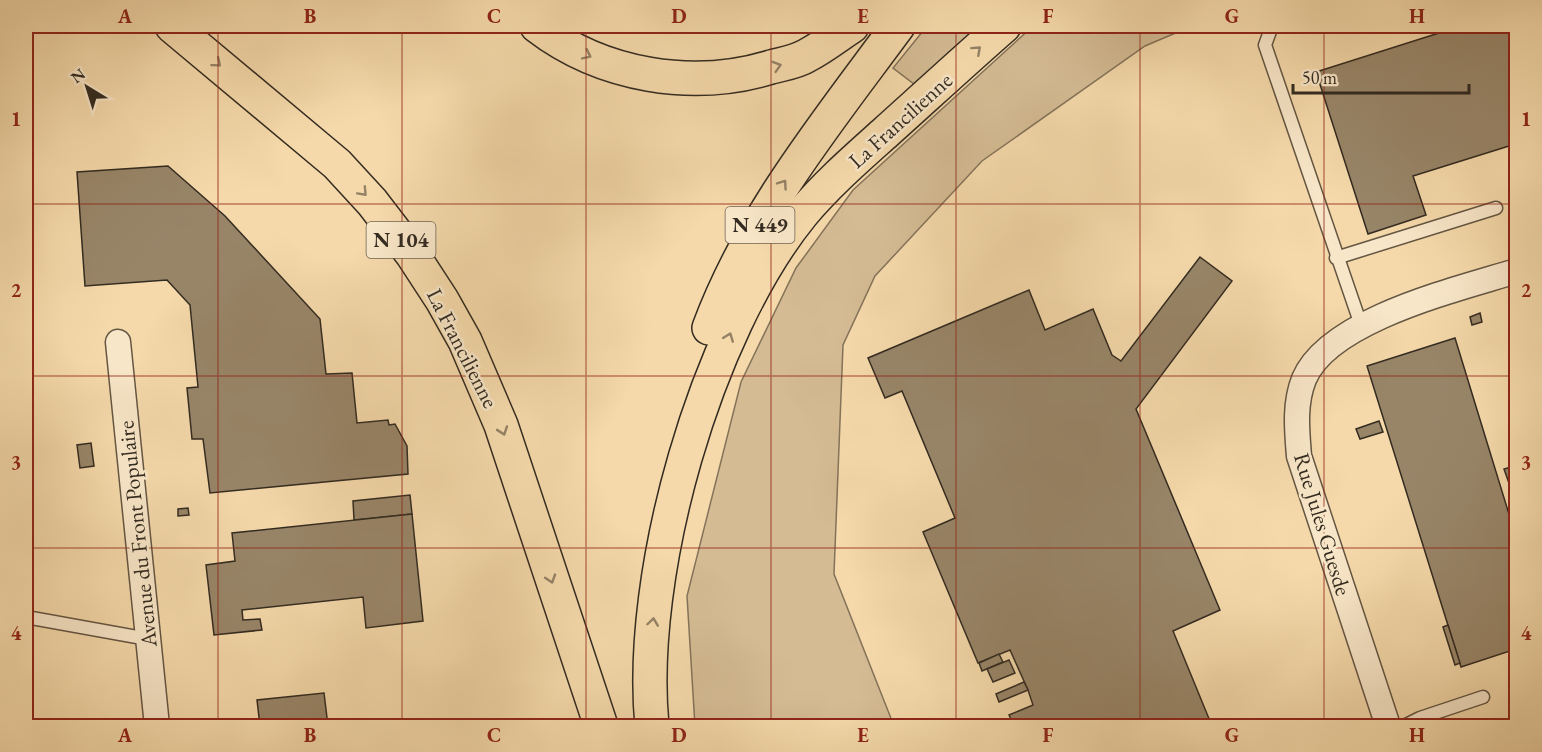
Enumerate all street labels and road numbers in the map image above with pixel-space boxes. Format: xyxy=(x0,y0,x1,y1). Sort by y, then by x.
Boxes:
street label: La Francilienne xyxy=(842,66,959,175)
road number: N 449 xyxy=(726,207,795,243)
road number: N 104 xyxy=(366,222,436,258)
street label: La Francilienne xyxy=(420,284,505,413)
street label: Avenue du Front Populaire xyxy=(111,419,164,650)
street label: Rue Jules Guesde xyxy=(1287,449,1358,599)

